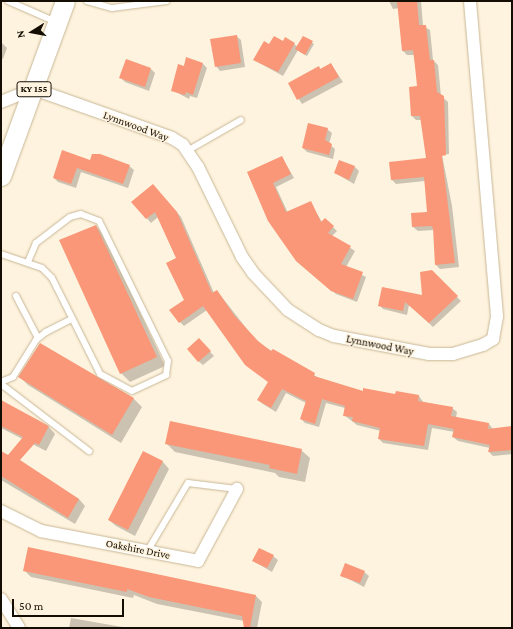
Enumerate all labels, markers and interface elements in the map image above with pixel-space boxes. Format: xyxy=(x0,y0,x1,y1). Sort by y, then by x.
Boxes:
north arrow xyxy=(12,12,52,52)
text: N xyxy=(14,29,27,39)
road number: KY 155 xyxy=(16,81,52,97)
street label: Lynnwood Way xyxy=(102,108,170,144)
street label: Lynnwood Way xyxy=(345,332,415,358)
street label: Oakshire Drive xyxy=(105,536,171,562)
scale bar xyxy=(14,591,126,617)
text: 50 m xyxy=(19,599,43,613)

